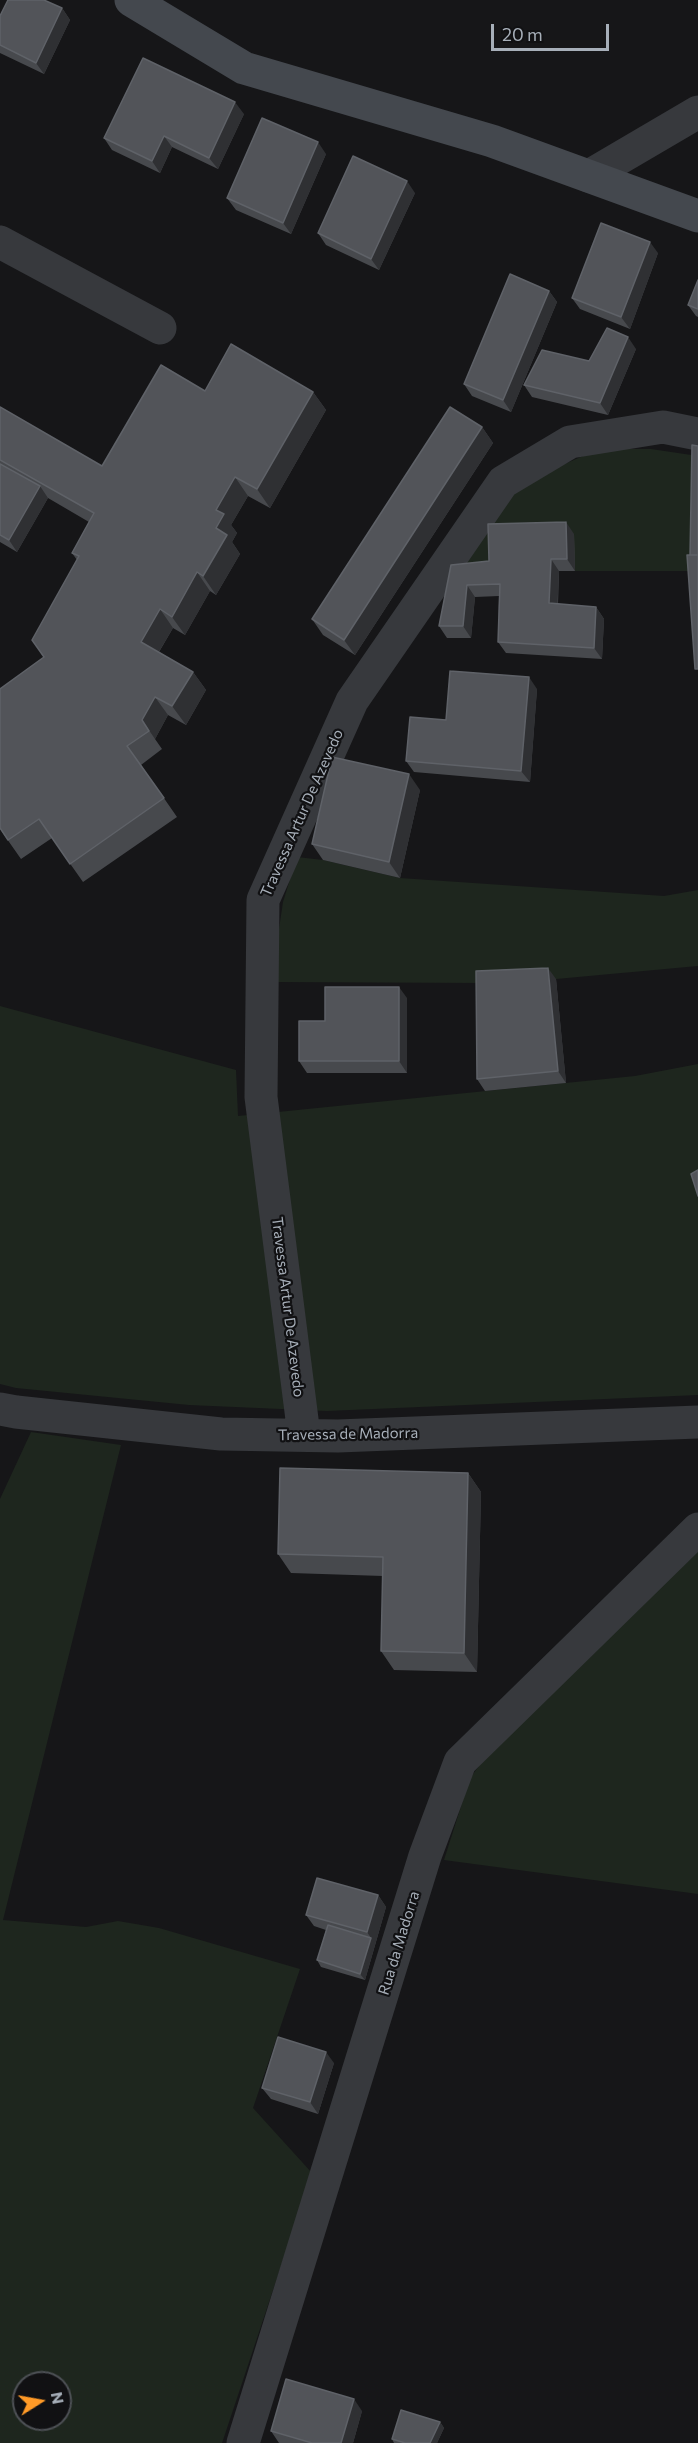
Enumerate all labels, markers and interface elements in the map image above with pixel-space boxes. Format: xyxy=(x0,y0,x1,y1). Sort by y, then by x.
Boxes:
scale bar xyxy=(494,12,612,50)
text: 20 m xyxy=(502,23,543,45)
street label: Travessa Artur De Azevedo xyxy=(257,726,347,900)
street label: Travessa Artur De Azevedo xyxy=(268,1216,308,1398)
street label: Travessa de Madorra xyxy=(278,1424,418,1444)
street label: Rua da Madorra xyxy=(375,1889,423,1997)
north arrow xyxy=(12,2371,72,2431)
text: N xyxy=(48,2390,69,2406)

